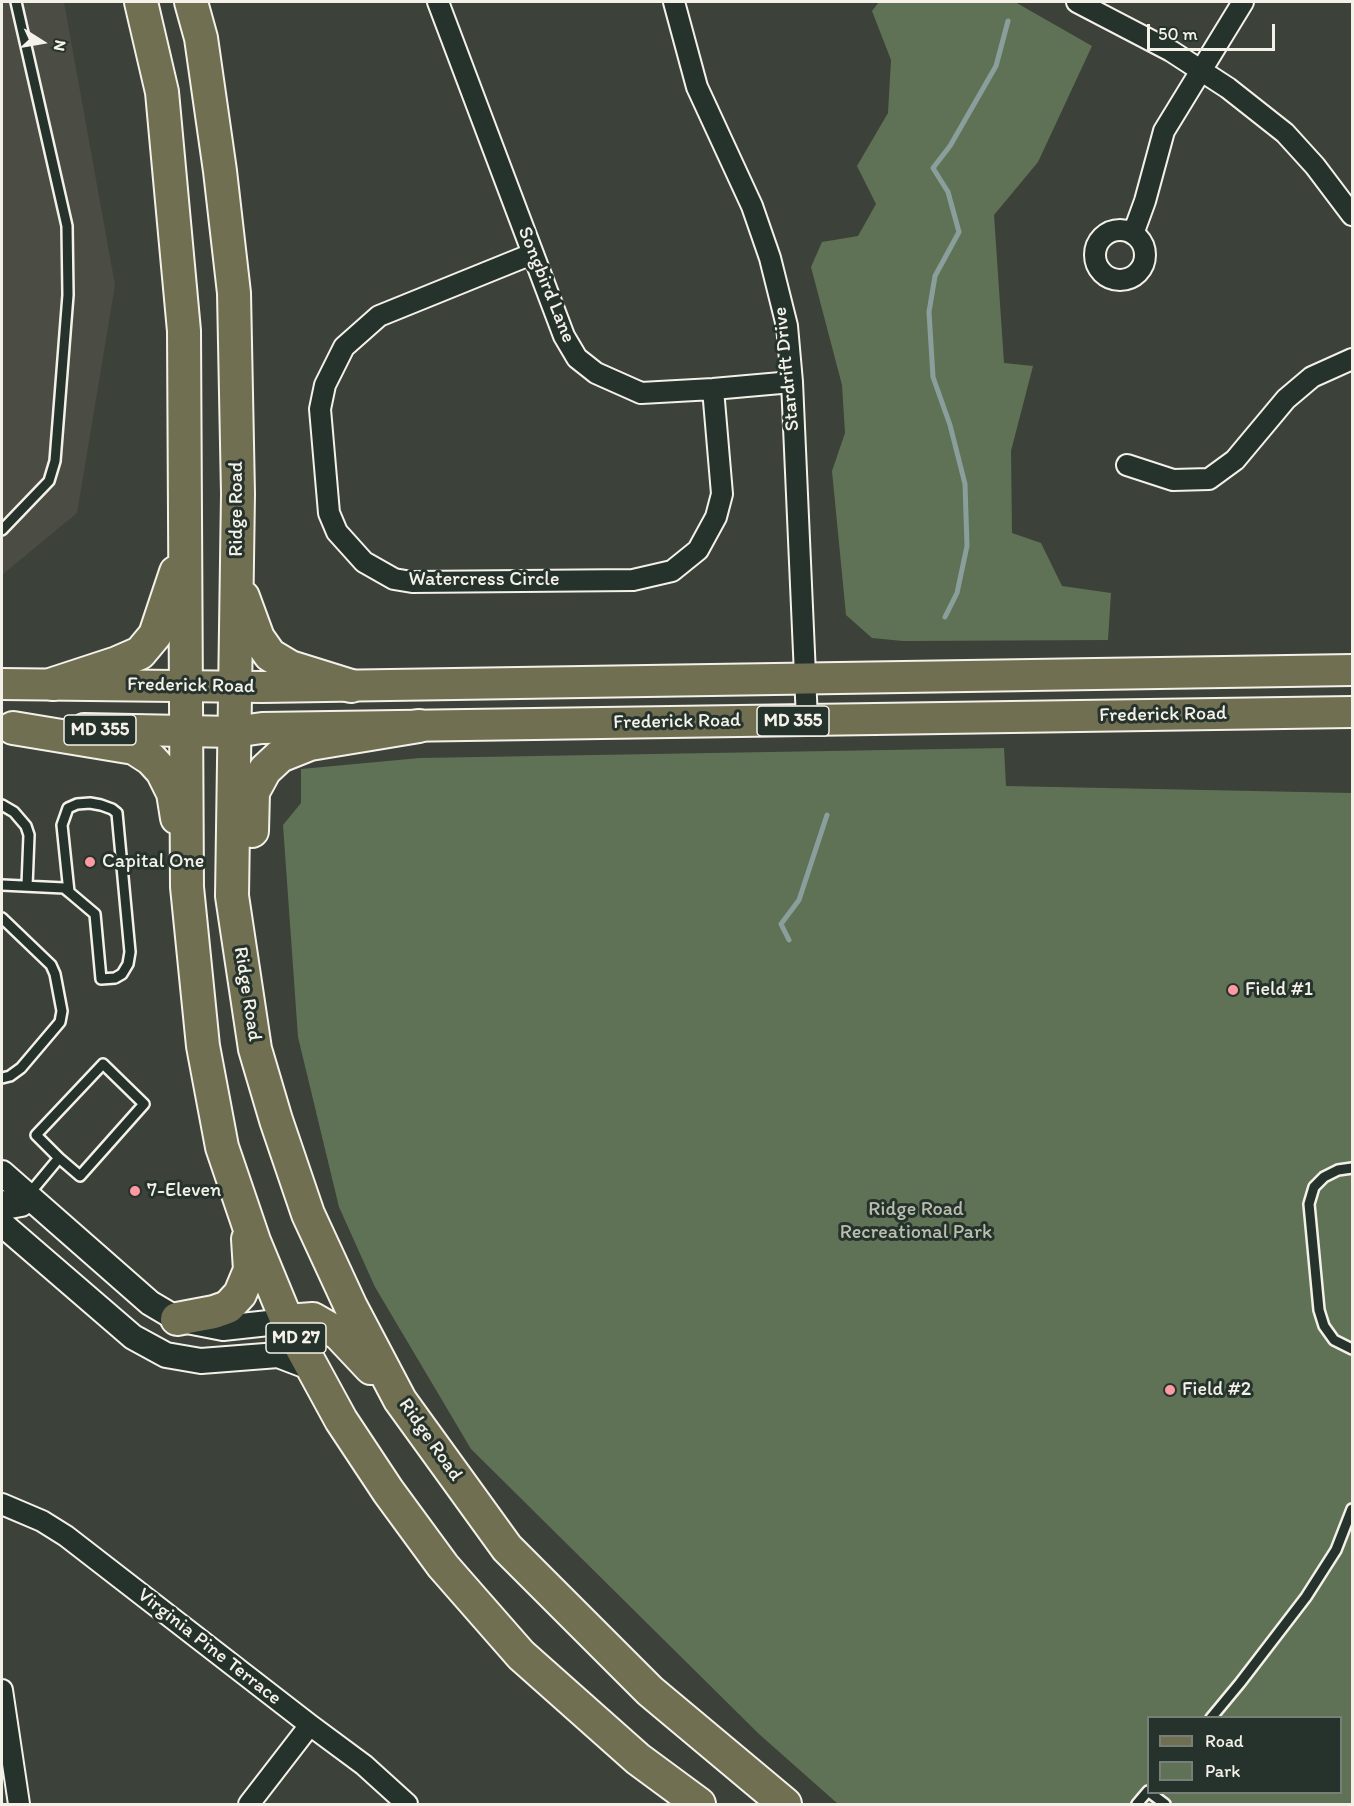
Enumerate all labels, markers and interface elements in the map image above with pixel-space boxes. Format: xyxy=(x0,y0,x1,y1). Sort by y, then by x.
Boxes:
north arrow xyxy=(12,12,72,72)
scale bar xyxy=(1150,12,1278,50)
text: 50 m xyxy=(1158,23,1198,45)
text: N xyxy=(50,38,71,53)
street label: Songbird Lane xyxy=(512,223,580,347)
street label: Stardrift Drive xyxy=(769,306,805,432)
street label: Ridge Road xyxy=(225,461,249,557)
street label: Watercress Circle xyxy=(409,568,559,592)
street label: Frederick Road xyxy=(127,673,255,699)
street label: Frederick Road xyxy=(1099,702,1227,728)
road number: MD 355 xyxy=(757,706,829,736)
street label: Frederick Road xyxy=(613,709,741,735)
road number: MD 355 xyxy=(64,715,136,745)
place label: Capital One xyxy=(102,850,204,874)
marker: Capital One xyxy=(83,855,97,869)
street label: Ridge Road xyxy=(228,945,266,1043)
place label: Field #1 xyxy=(1245,978,1313,1002)
marker: Field #1 xyxy=(1226,983,1240,997)
place label: 7-Eleven xyxy=(147,1179,221,1203)
marker: 7-Eleven xyxy=(128,1184,142,1198)
park label: Ridge Road Recreational Park xyxy=(840,1198,992,1245)
road number: MD 27 xyxy=(266,1323,326,1353)
place label: Field #2 xyxy=(1182,1378,1251,1402)
marker: Field #2 xyxy=(1163,1383,1177,1397)
street label: Ridge Road xyxy=(393,1394,467,1486)
street label: Virginia Pine Terrace xyxy=(132,1583,286,1711)
legend xyxy=(1147,1716,1342,1794)
text: Road xyxy=(1205,1730,1244,1752)
text: Park xyxy=(1205,1760,1240,1782)

